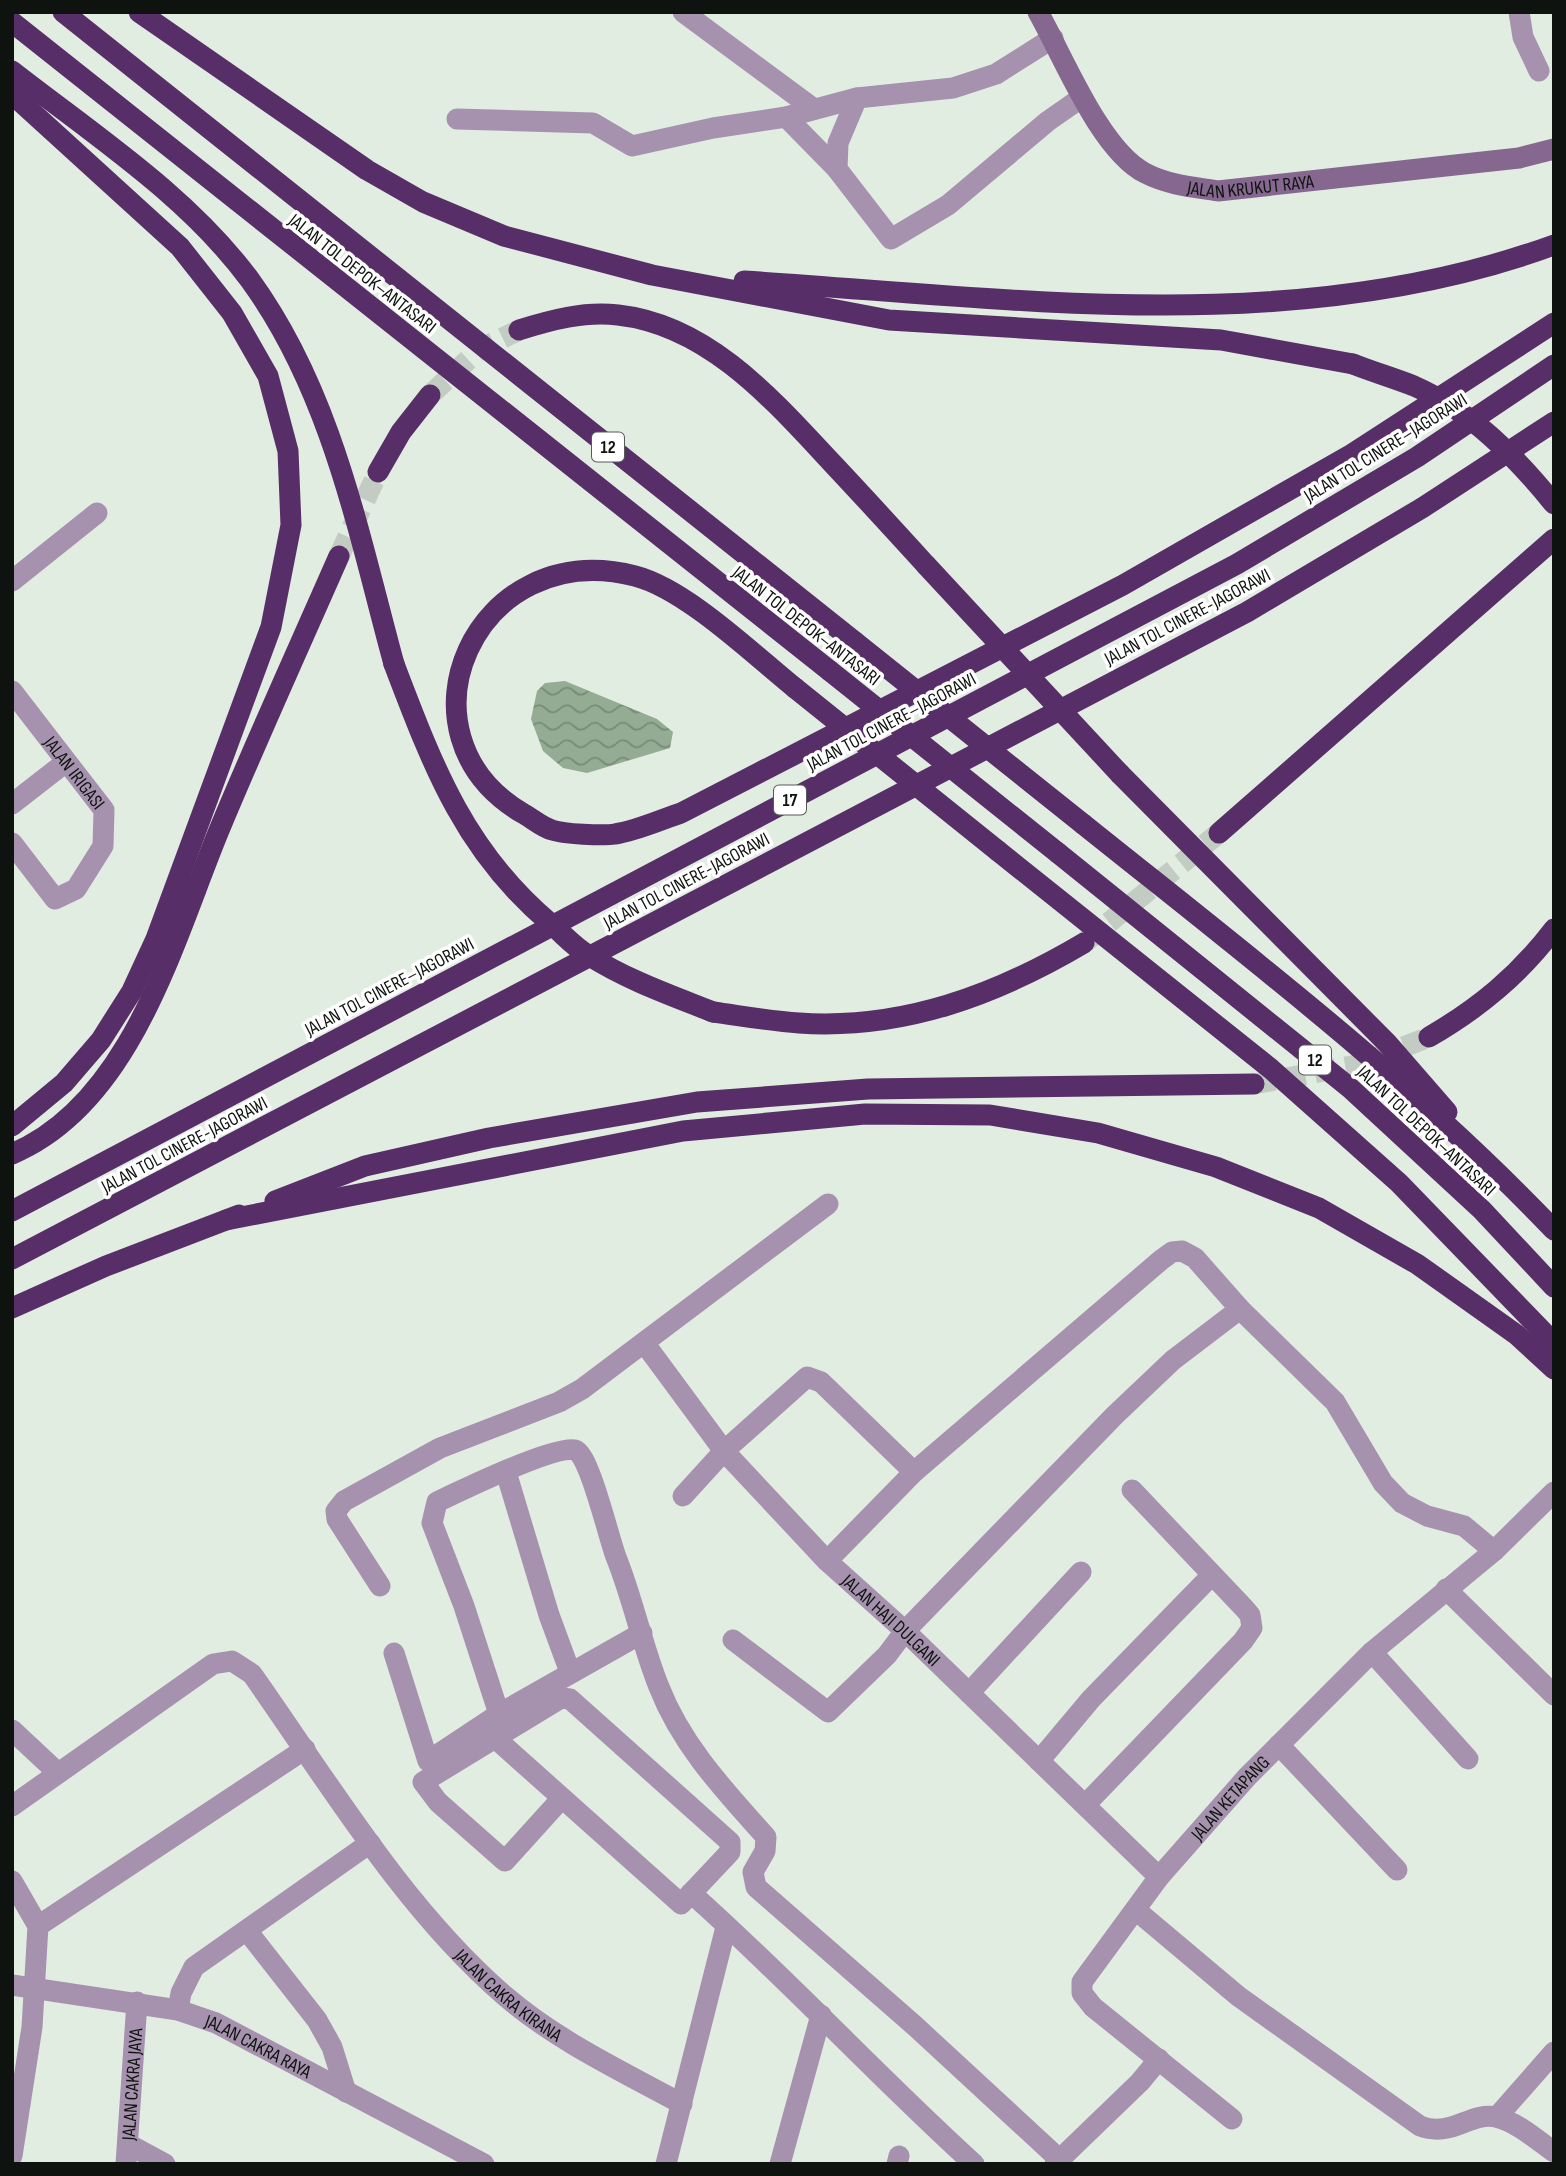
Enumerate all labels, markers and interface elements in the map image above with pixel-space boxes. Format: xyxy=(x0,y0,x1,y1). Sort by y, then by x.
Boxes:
street label: JALAN KRUKUT RAYA xyxy=(1185,170,1316,204)
street label: JALAN TOL DEPOK–ANTASARI xyxy=(283,209,441,339)
street label: JALAN TOL CINERE–JAGORAWI xyxy=(1299,389,1472,508)
road number: 12 xyxy=(592,432,624,462)
street label: JALAN TOL DEPOK–ANTASARI xyxy=(727,561,885,691)
street label: JALAN TOL CINERE-JAGORAWI xyxy=(1100,564,1275,671)
street label: JALAN TOL CINERE–JAGORAWI xyxy=(802,668,980,777)
street label: JALAN IRIGASI xyxy=(38,731,109,815)
road number: 17 xyxy=(774,786,806,814)
street label: JALAN TOL CINERE-JAGORAWI xyxy=(599,828,774,935)
street label: JALAN TOL CINERE–JAGORAWI xyxy=(300,933,478,1042)
road number: 12 xyxy=(1299,1045,1331,1074)
street label: JALAN TOL DEPOK–ANTASARI xyxy=(1351,1060,1500,1201)
street label: JALAN TOL CINERE-JAGORAWI xyxy=(97,1092,272,1199)
street label: JALAN HAJI DULGANI xyxy=(836,1569,945,1672)
street label: JALAN KETAPANG xyxy=(1186,1751,1275,1846)
street label: JALAN CAKRA KIRANA xyxy=(449,1944,566,2048)
street label: JALAN CAKRA RAYA xyxy=(201,2010,316,2084)
street label: JALAN CAKRA JAYA xyxy=(118,2027,148,2142)

